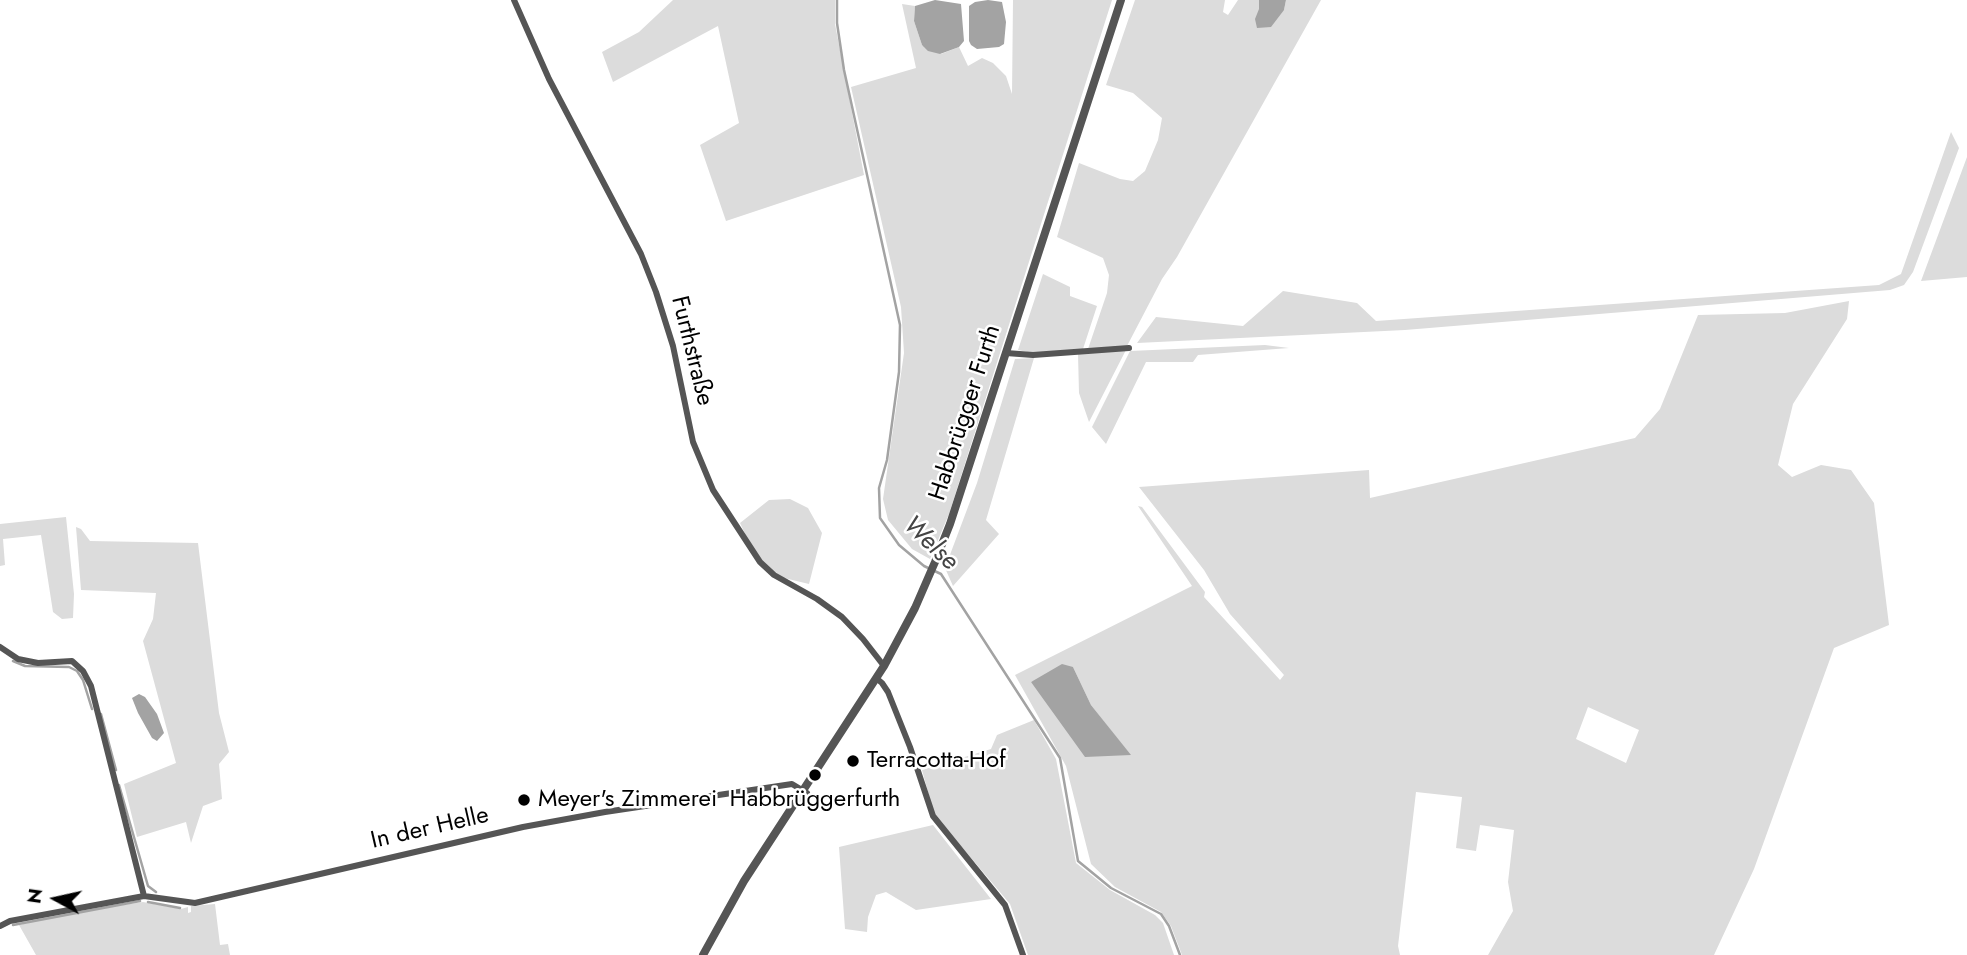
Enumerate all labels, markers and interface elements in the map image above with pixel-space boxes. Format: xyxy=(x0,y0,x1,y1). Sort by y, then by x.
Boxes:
street label: Furthstraße xyxy=(663,293,719,409)
street label: Habbrügger Furth xyxy=(924,322,1008,504)
water label: Welse xyxy=(896,510,964,578)
place label: Terracotta-Hof xyxy=(867,747,1006,775)
marker: Terracotta-Hof xyxy=(845,753,861,769)
marker: Habbrüggerfurth xyxy=(807,767,823,783)
place label: Meyer's Zimmerei xyxy=(538,786,717,814)
place label: Habbrüggerfurth xyxy=(730,786,900,814)
marker: Meyer's Zimmerei xyxy=(516,792,532,808)
street label: In der Helle xyxy=(368,801,492,857)
north arrow xyxy=(21,864,91,934)
text: N xyxy=(20,887,49,905)

